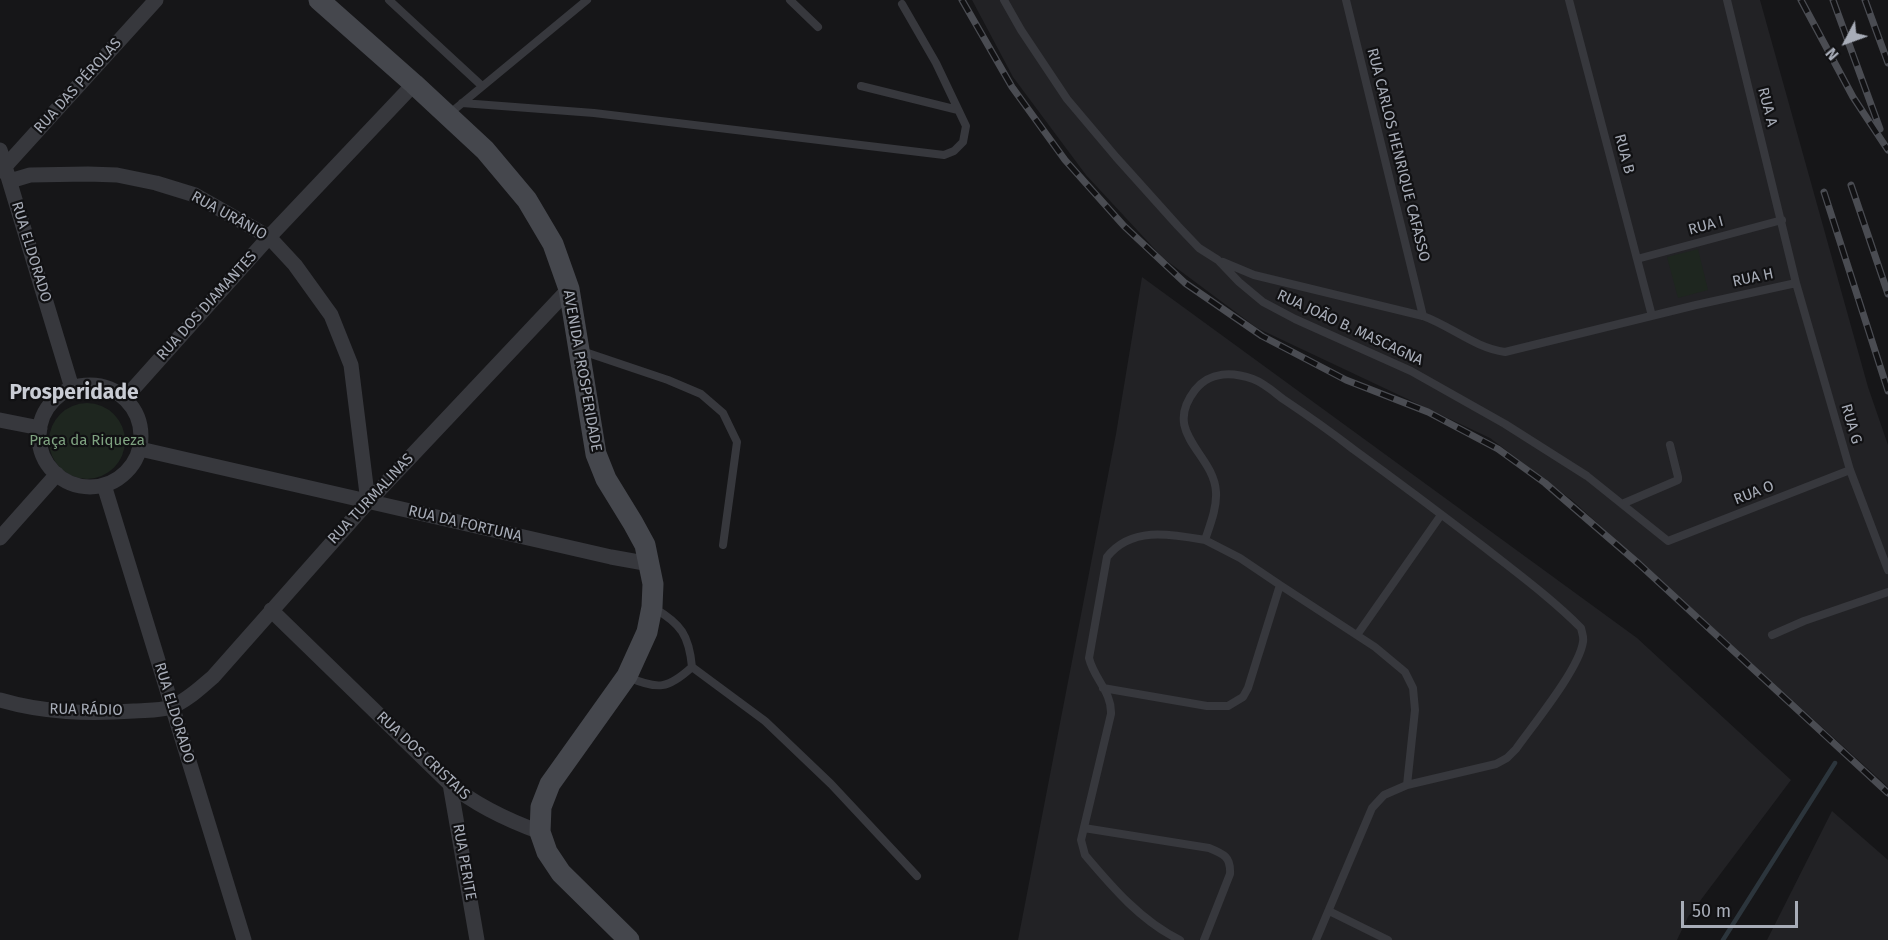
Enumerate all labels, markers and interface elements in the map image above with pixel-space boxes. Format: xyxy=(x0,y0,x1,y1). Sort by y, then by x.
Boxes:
north arrow xyxy=(1816,12,1876,72)
street label: RUA DAS PÉROLAS xyxy=(31,35,125,137)
text: N xyxy=(1821,44,1843,64)
street label: RUA CARLOS HENRIQUE CAFASSO xyxy=(1363,46,1433,264)
street label: RUA A xyxy=(1753,85,1781,129)
street label: RUA B xyxy=(1610,132,1638,176)
street label: RUA URÂNIO xyxy=(188,188,270,244)
street label: RUA ELDORADO xyxy=(7,199,55,305)
street label: RUA I xyxy=(1686,213,1726,239)
street label: RUA DOS DIAMANTES xyxy=(153,248,261,364)
street label: RUA H xyxy=(1731,265,1775,291)
street label: RUA JOÃO B. MASCAGNA xyxy=(1274,286,1426,370)
street label: AVENIDA PROSPERIDADE xyxy=(559,289,605,453)
district label: Prosperidade xyxy=(9,380,139,406)
street label: RUA G xyxy=(1837,402,1865,446)
park label: Praça da Riqueza xyxy=(29,432,145,450)
street label: RUA TURMALINAS xyxy=(324,450,418,548)
street label: RUA O xyxy=(1731,477,1777,509)
street label: RUA DA FORTUNA xyxy=(406,502,524,546)
street label: RUA ELDORADO xyxy=(150,660,198,766)
street label: RUA RÁDIO xyxy=(49,700,123,720)
street label: RUA DOS CRISTAIS xyxy=(372,708,474,804)
street label: RUA PERITE xyxy=(448,822,480,902)
scale bar xyxy=(1684,889,1801,927)
text: 50 m xyxy=(1692,900,1731,922)

